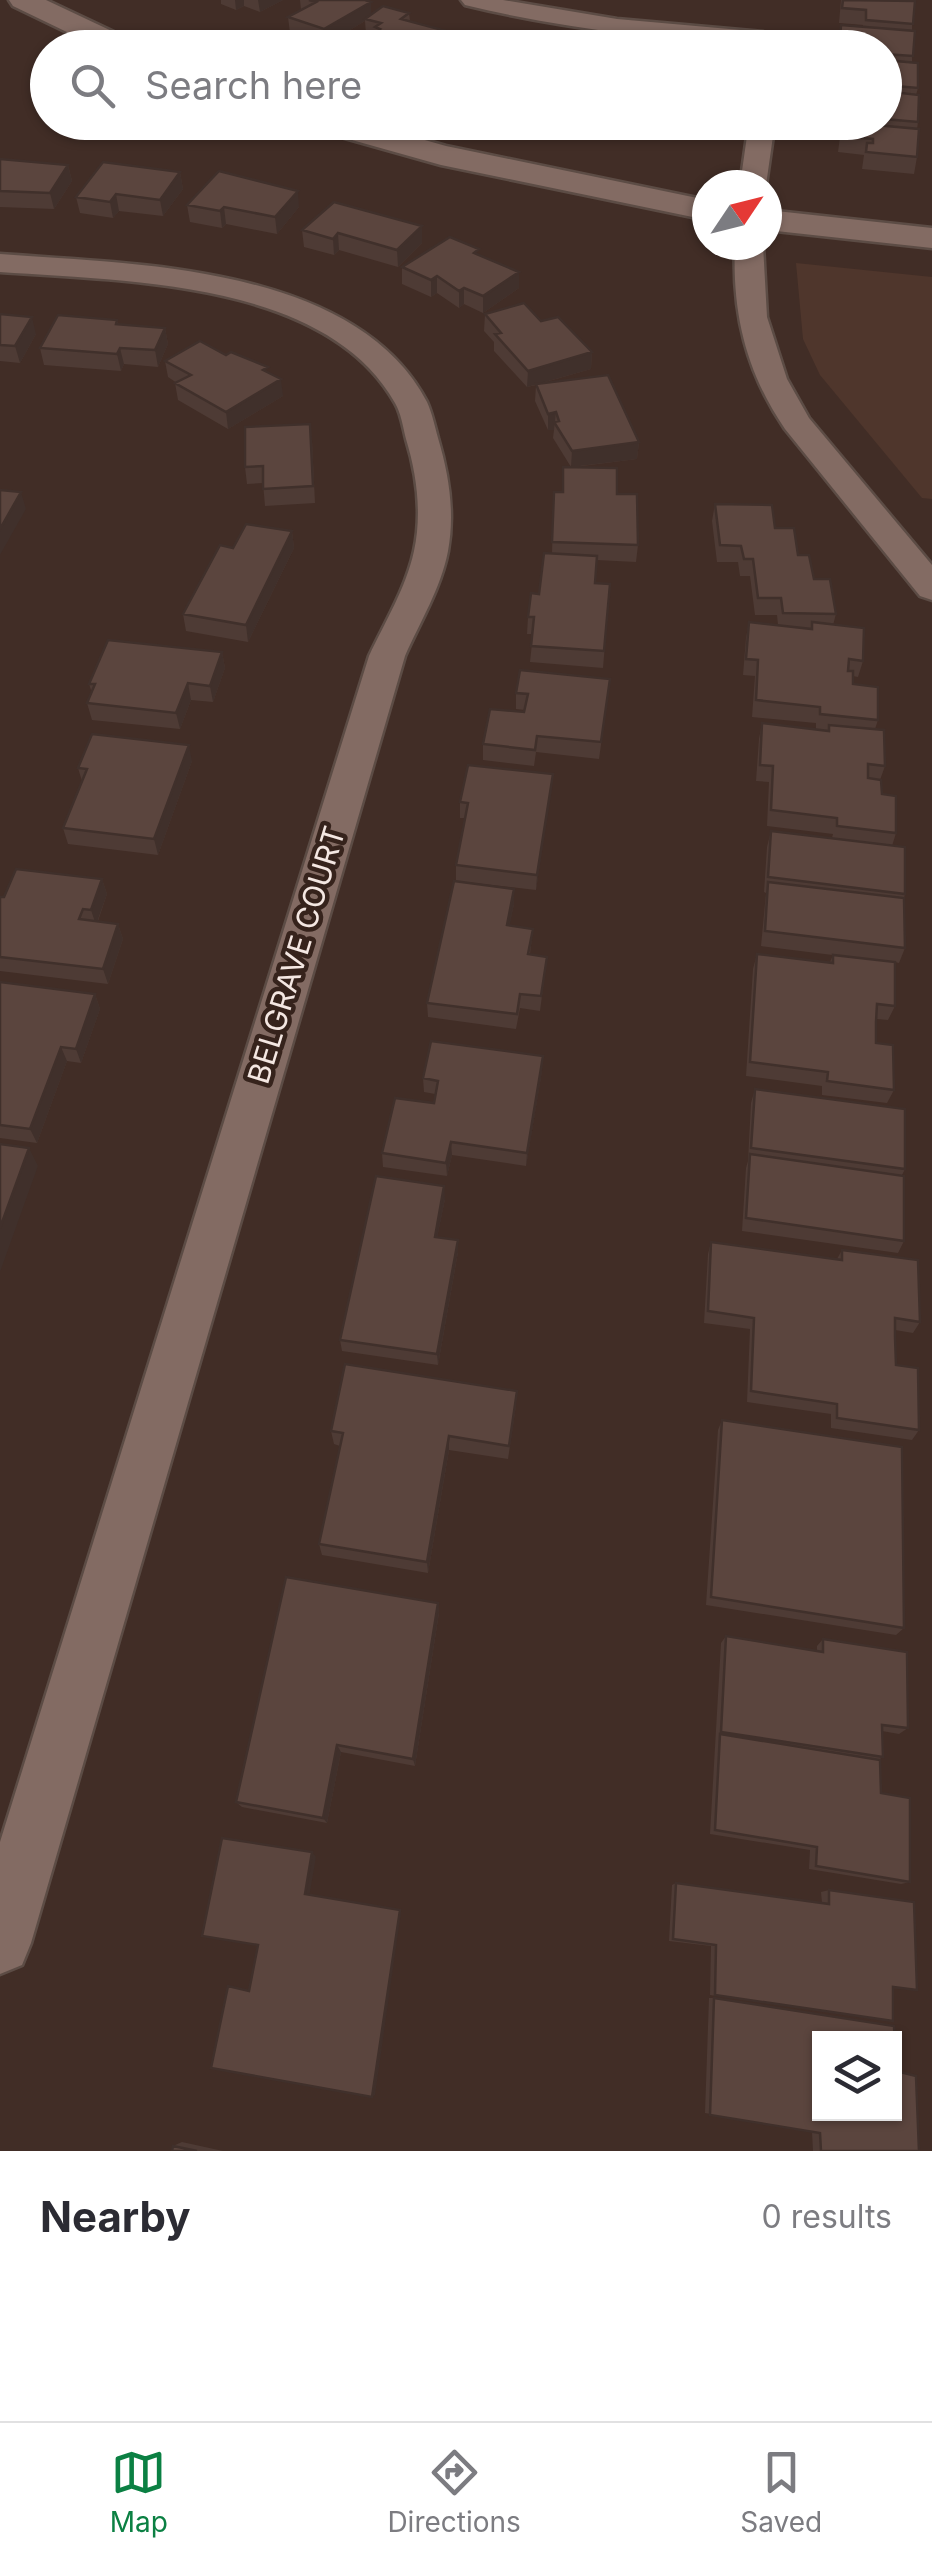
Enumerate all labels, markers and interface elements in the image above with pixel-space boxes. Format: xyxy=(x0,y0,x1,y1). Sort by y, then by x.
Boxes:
search box xyxy=(30,30,902,140)
icon: search xyxy=(65,58,120,113)
text: Search here xyxy=(145,62,362,108)
north arrow xyxy=(692,170,782,260)
street label: BELGRAVE COURT xyxy=(240,822,352,1088)
map controls xyxy=(812,2031,902,2121)
button: layers xyxy=(812,2031,902,2121)
text: Nearby xyxy=(40,2191,191,2242)
text: 0 results xyxy=(762,2197,892,2236)
tab: Map xyxy=(110,2445,168,2539)
tab: Directions xyxy=(387,2445,521,2539)
tab: Saved xyxy=(740,2445,822,2539)

